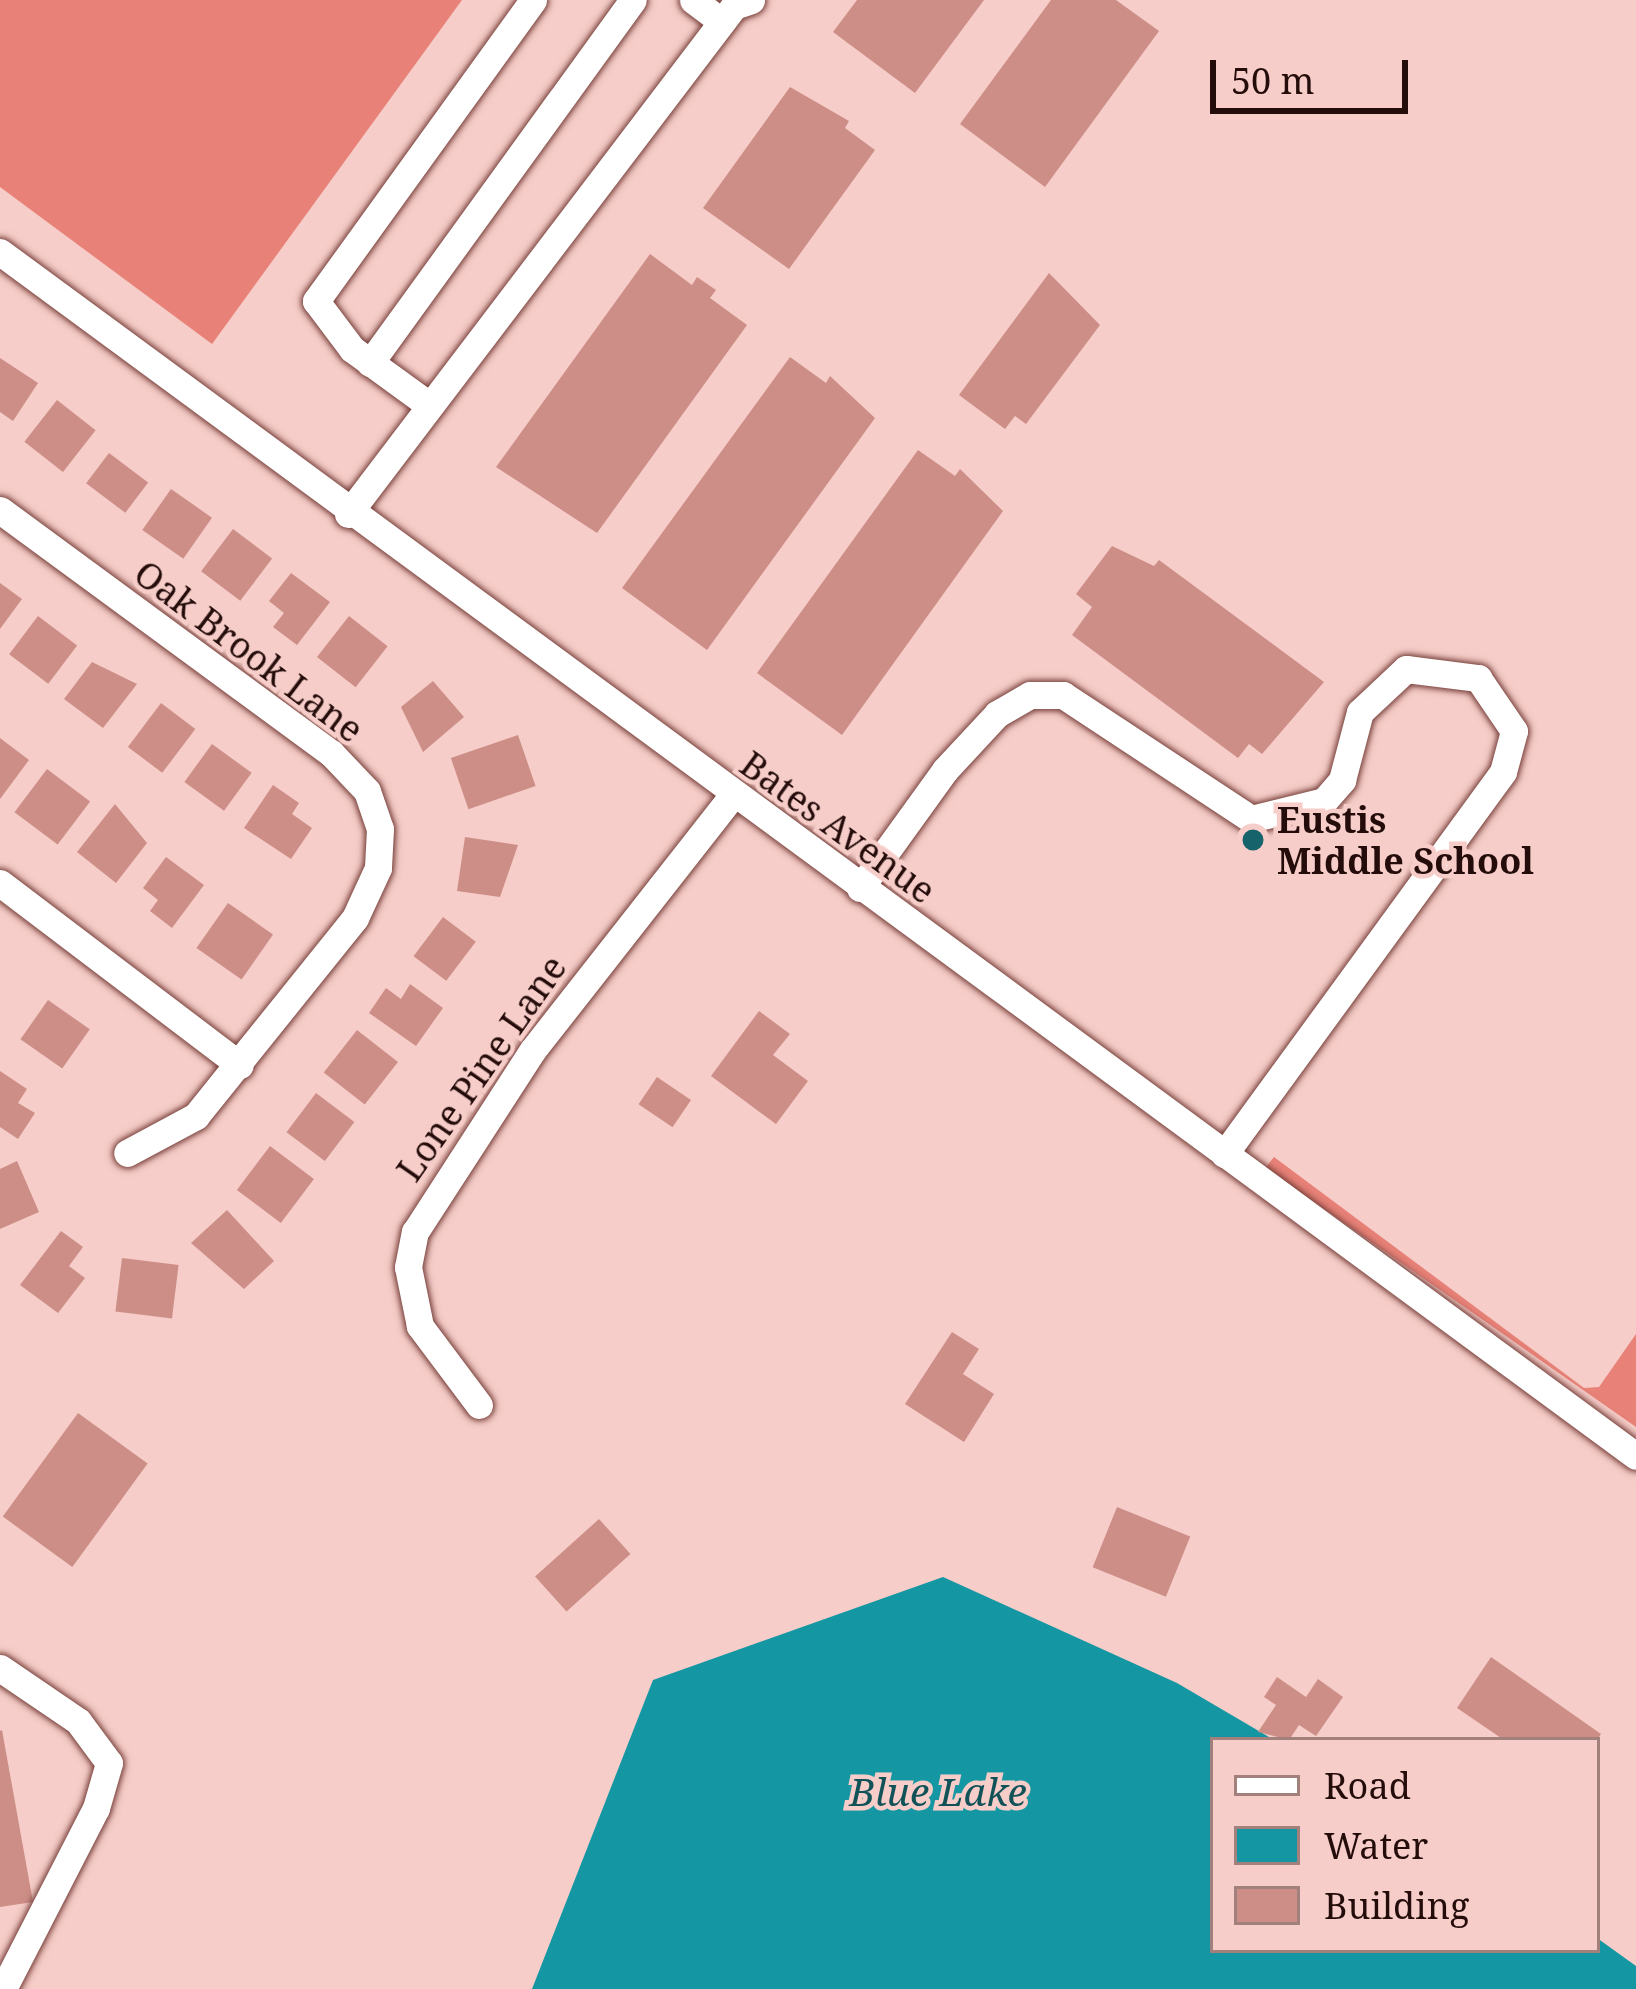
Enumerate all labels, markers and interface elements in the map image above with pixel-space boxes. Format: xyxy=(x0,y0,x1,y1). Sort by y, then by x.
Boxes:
scale bar xyxy=(1216,36,1414,110)
text: 50 m xyxy=(1231,56,1315,105)
street label: Oak Brook Lane xyxy=(126,551,372,751)
street label: Bates Avenue xyxy=(732,742,944,912)
place label: Eustis Middle School xyxy=(1277,797,1534,882)
marker: Eustis Middle School xyxy=(1240,827,1266,853)
street label: Lone Pine Lane xyxy=(387,947,575,1189)
legend xyxy=(1210,1737,1600,1953)
text: Road xyxy=(1324,1761,1411,1810)
water label: Blue Lake xyxy=(849,1768,1027,1814)
text: Water xyxy=(1324,1821,1428,1870)
text: Building xyxy=(1324,1881,1469,1930)

